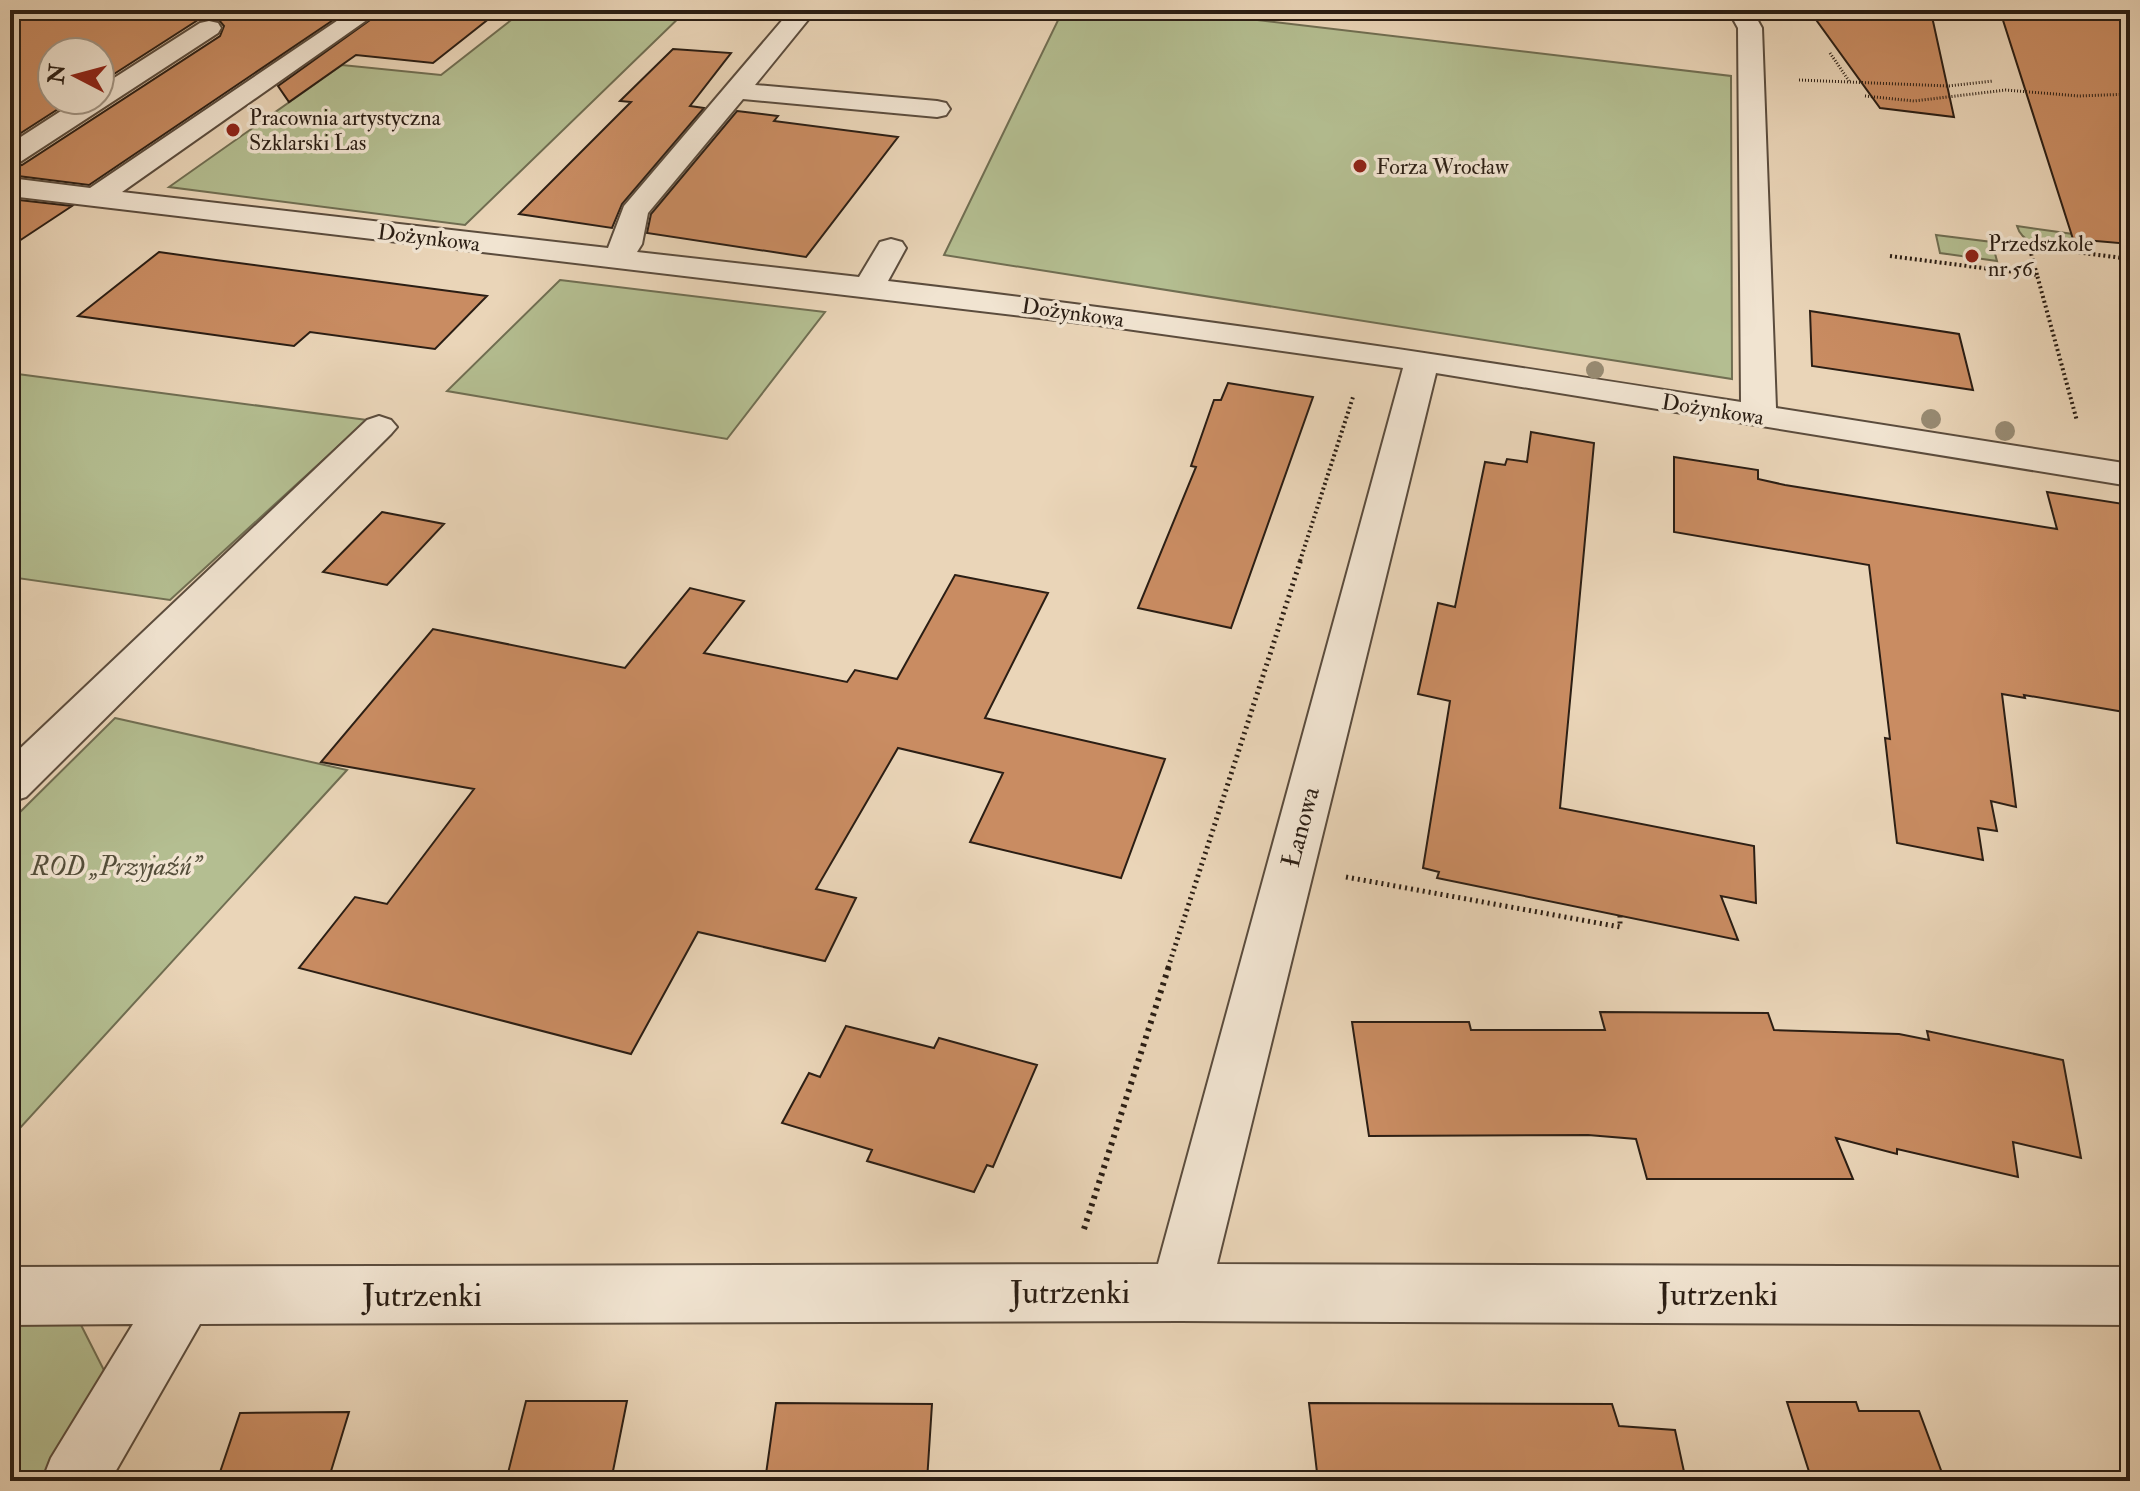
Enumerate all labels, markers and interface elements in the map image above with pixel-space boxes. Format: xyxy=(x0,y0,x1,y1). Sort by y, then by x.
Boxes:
north arrow xyxy=(36,36,116,116)
text: N xyxy=(42,62,72,86)
place label: Pracownia artystyczna Szklarski Las xyxy=(249,104,442,157)
marker: Pracownia artystyczna Szklarski Las xyxy=(224,121,242,139)
place label: Forza Wrocław xyxy=(1376,153,1509,181)
marker: Forza Wrocław xyxy=(1351,157,1369,175)
street label: Dożynkowa xyxy=(376,218,483,258)
place label: Przedszkole nr 56 xyxy=(1988,230,2093,283)
marker: Przedszkole nr 56 xyxy=(1963,247,1981,265)
street label: Dożynkowa xyxy=(1020,292,1127,334)
street label: Dożynkowa xyxy=(1660,388,1767,432)
street label: Łanowa xyxy=(1275,783,1327,871)
park label: ROD „Przyjaźń” xyxy=(30,851,204,883)
street label: Jutrzenki xyxy=(1009,1273,1130,1313)
street label: Jutrzenki xyxy=(1657,1275,1778,1315)
street label: Jutrzenki xyxy=(361,1276,482,1316)

